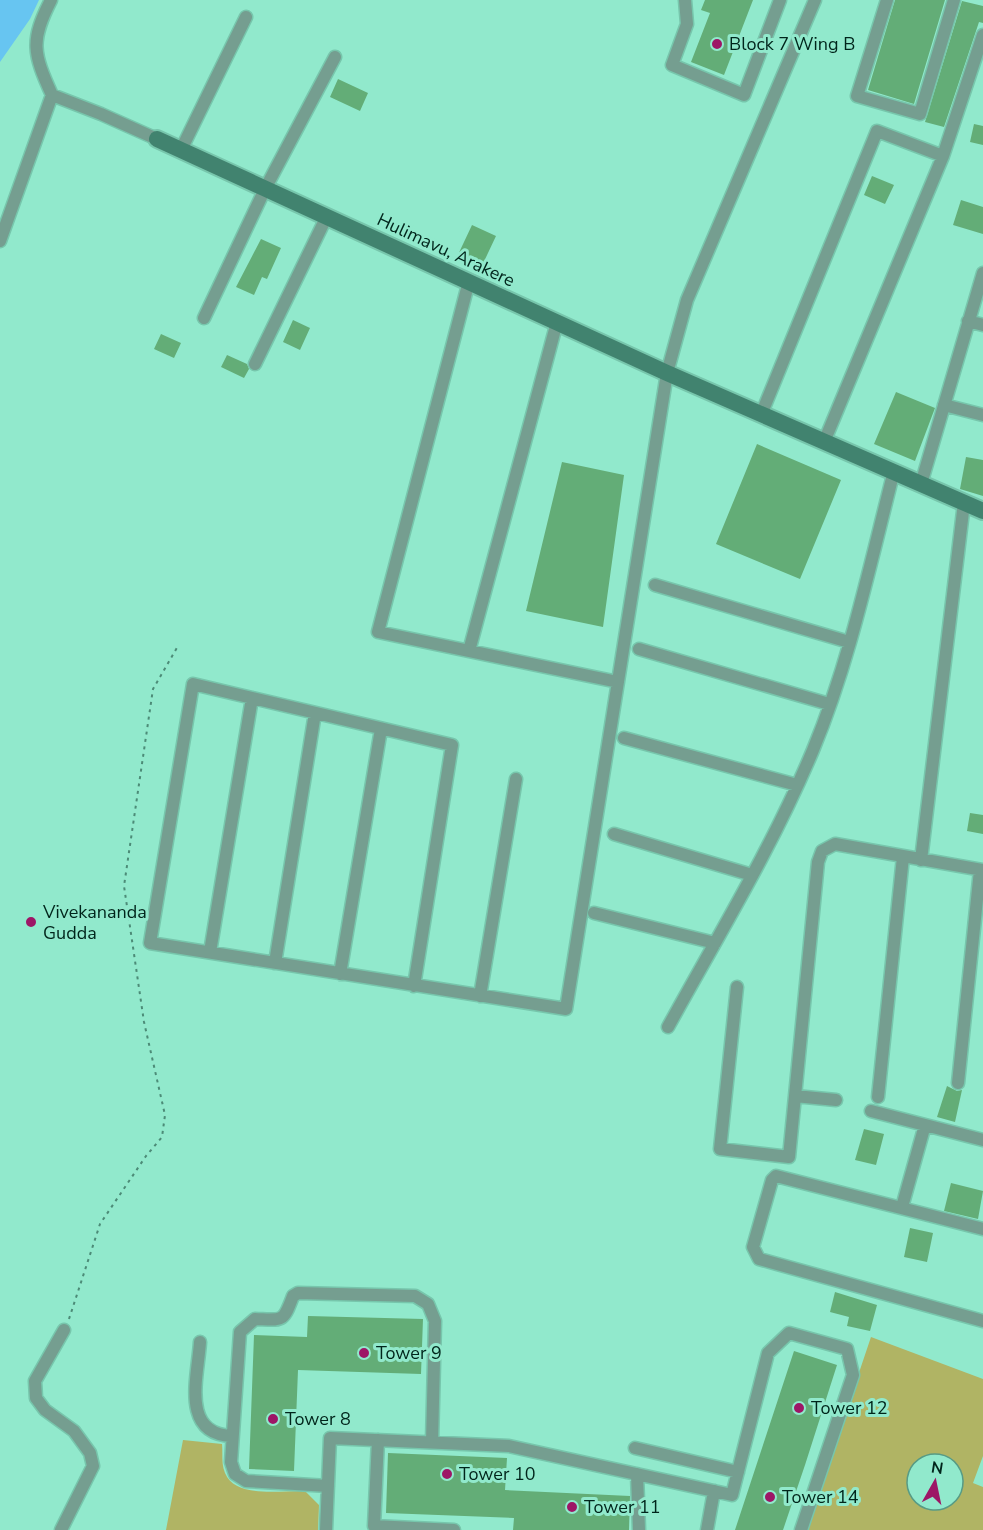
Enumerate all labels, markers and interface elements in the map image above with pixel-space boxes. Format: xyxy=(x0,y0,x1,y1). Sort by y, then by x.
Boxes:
place label: Block 7 Wing B xyxy=(729,32,855,56)
marker: Block 7 Wing B xyxy=(710,37,724,51)
street label: Hulimavu, Arakere xyxy=(373,208,519,292)
place label: Vivekananda Gudda xyxy=(42,900,147,945)
marker: Vivekananda Gudda xyxy=(24,915,38,929)
place label: Tower 9 xyxy=(376,1341,442,1365)
marker: Tower 9 xyxy=(357,1346,371,1360)
place label: Tower 12 xyxy=(811,1396,888,1420)
marker: Tower 12 xyxy=(792,1401,806,1415)
place label: Tower 8 xyxy=(285,1407,351,1431)
marker: Tower 8 xyxy=(266,1412,280,1426)
north arrow xyxy=(905,1452,965,1512)
text: N xyxy=(930,1456,945,1480)
place label: Tower 10 xyxy=(459,1462,536,1486)
marker: Tower 10 xyxy=(440,1467,454,1481)
place label: Tower 14 xyxy=(782,1485,859,1509)
marker: Tower 14 xyxy=(763,1490,777,1504)
place label: Tower 11 xyxy=(584,1495,661,1519)
marker: Tower 11 xyxy=(565,1500,579,1514)

